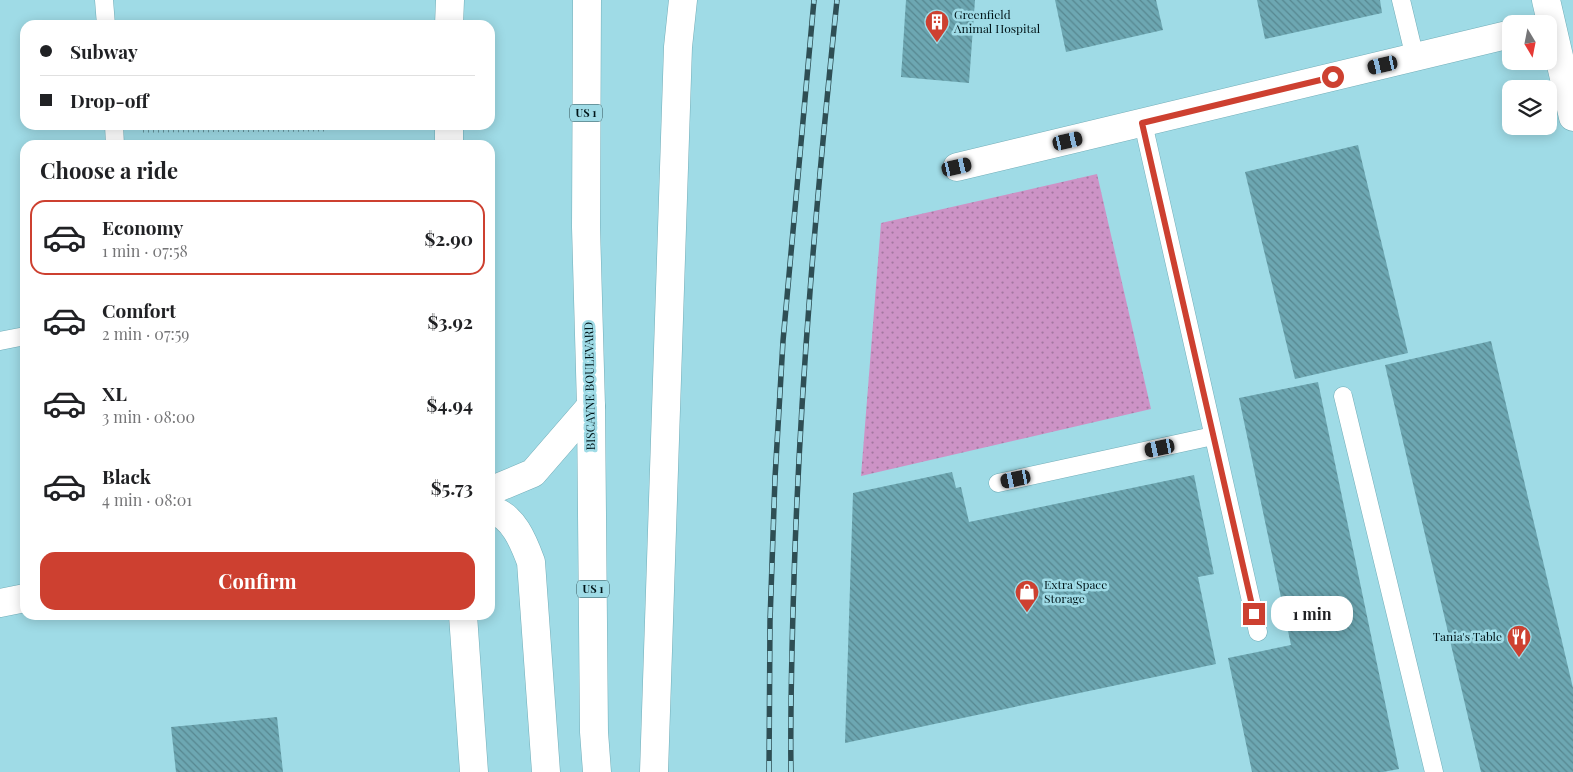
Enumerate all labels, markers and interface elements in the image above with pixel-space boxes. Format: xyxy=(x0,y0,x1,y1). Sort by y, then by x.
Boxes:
place label: Greenfield Animal Hospital xyxy=(953,6,1041,36)
building icon: Greenfield Animal Hospital xyxy=(924,9,950,43)
north arrow xyxy=(1502,15,1558,70)
map controls xyxy=(1502,15,1557,135)
text: Subway xyxy=(70,38,138,64)
car xyxy=(1366,54,1399,76)
route start xyxy=(1322,66,1344,88)
button: layers xyxy=(1502,80,1557,135)
text: Drop-off xyxy=(70,87,148,113)
road number: US 1 xyxy=(570,105,602,122)
car xyxy=(1051,130,1084,152)
text: Choose a ride xyxy=(40,155,178,185)
car xyxy=(940,156,973,178)
text: Economy xyxy=(102,214,183,240)
icon: car xyxy=(42,215,87,260)
text: $2.90 xyxy=(424,225,473,251)
text: 1 min · 07:58 xyxy=(102,240,188,261)
text: Comfort xyxy=(102,297,176,323)
icon: car xyxy=(42,298,87,343)
text: $3.92 xyxy=(427,308,473,334)
street label: BISCAYNE BOULEVARD xyxy=(580,321,598,450)
text: 2 min · 07:59 xyxy=(102,323,189,344)
text: XL xyxy=(102,380,127,406)
icon: car xyxy=(42,381,87,426)
text: $4.94 xyxy=(427,391,473,417)
text: 3 min · 08:00 xyxy=(102,406,195,427)
car xyxy=(1143,438,1176,458)
text: Black xyxy=(102,463,151,489)
icon: car xyxy=(42,464,87,509)
car xyxy=(999,469,1032,489)
text: $5.73 xyxy=(431,474,473,500)
text: 4 min · 08:01 xyxy=(102,489,192,510)
button: Confirm xyxy=(40,552,475,610)
place label: Extra Space Storage xyxy=(1044,576,1107,606)
shop icon: Extra Space Storage xyxy=(1014,579,1040,613)
road number: US 1 xyxy=(577,580,609,598)
callout: 1 min xyxy=(1272,596,1354,632)
route end xyxy=(1243,603,1265,625)
text: 1 min xyxy=(1292,603,1332,624)
restaurant icon: Tania's Table xyxy=(1506,624,1532,658)
place label: Tania's Table xyxy=(1433,628,1502,644)

